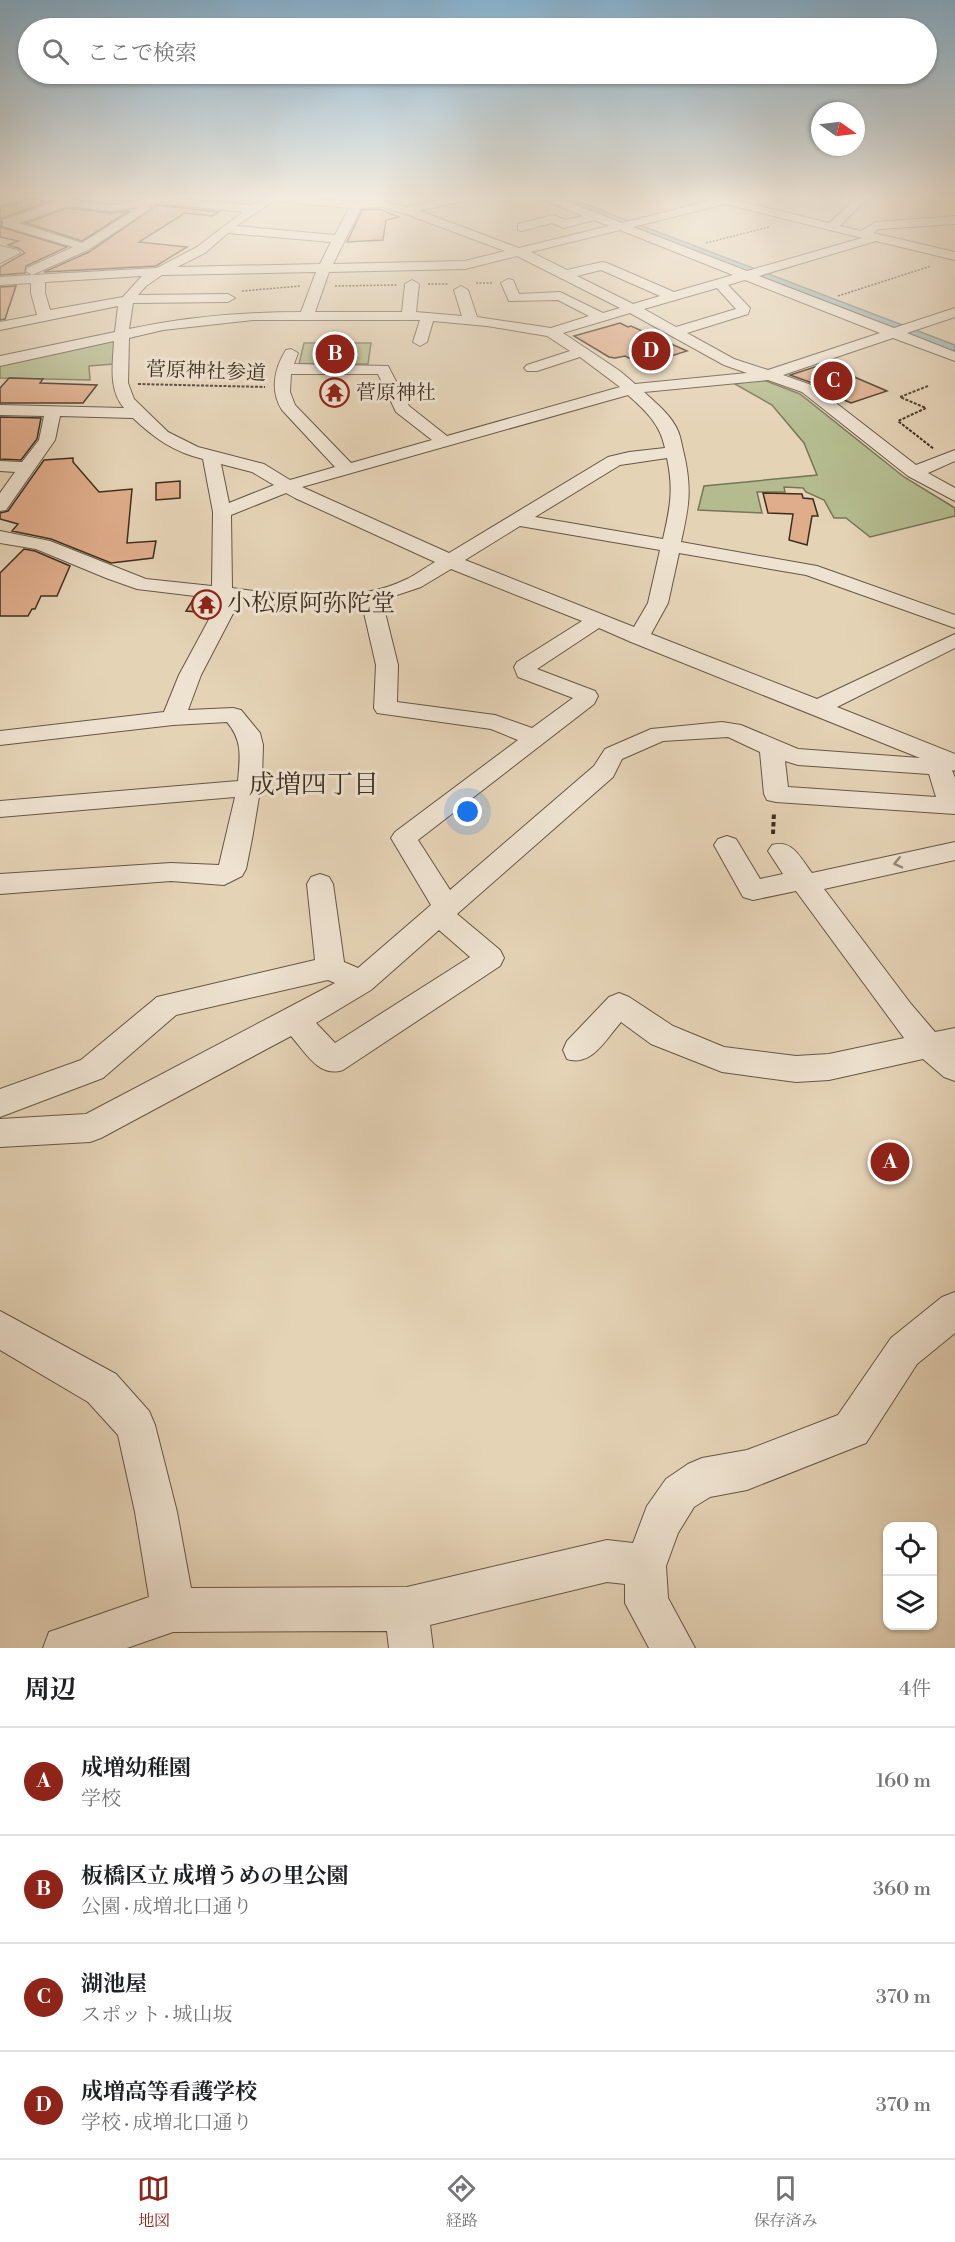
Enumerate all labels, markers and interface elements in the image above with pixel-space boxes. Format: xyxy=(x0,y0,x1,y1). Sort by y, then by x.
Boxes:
search box xyxy=(18,18,937,84)
icon: search xyxy=(39,35,72,68)
text: ここで検索 xyxy=(87,40,197,67)
north arrow xyxy=(811,102,865,156)
pin: D xyxy=(632,328,670,374)
pin: B xyxy=(316,332,354,376)
street label: 菅原神社参道 xyxy=(146,357,266,387)
pin: C xyxy=(814,358,852,404)
temple icon: 菅原神社 xyxy=(319,377,351,409)
place label: 菅原神社 xyxy=(356,381,436,406)
temple icon: 小松原阿弥陀堂 xyxy=(190,588,222,620)
place label: 小松原阿弥陀堂 xyxy=(227,589,395,619)
district label: 成増四丁目 xyxy=(249,769,379,801)
your location xyxy=(453,797,482,826)
one-way arrow xyxy=(893,856,903,869)
pin: A xyxy=(870,1140,910,1184)
map controls xyxy=(883,1522,937,1630)
button: locate xyxy=(883,1522,937,1576)
button: layers xyxy=(883,1576,937,1630)
text: 周辺 xyxy=(24,1674,76,1706)
text: 4件 xyxy=(899,1677,931,1702)
text: 成増幼稚園 xyxy=(81,1755,191,1782)
text: A xyxy=(36,1769,51,1794)
text: 160 m xyxy=(876,1769,931,1794)
text: 学校 xyxy=(81,1787,121,1812)
text: 板橋区立 成増うめの里公園 xyxy=(81,1863,349,1890)
text: B xyxy=(36,1877,51,1902)
text: 360 m xyxy=(873,1877,931,1902)
text: 公園 · 成増北口通り xyxy=(81,1895,253,1920)
text: 湖池屋 xyxy=(81,1971,147,1998)
text: C xyxy=(36,1985,51,2010)
text: 370 m xyxy=(876,1985,931,2010)
text: スポット · 城山坂 xyxy=(81,2003,233,2028)
text: 成増高等看護学校 xyxy=(81,2079,257,2106)
text: D xyxy=(36,2093,51,2118)
text: 370 m xyxy=(876,2093,931,2118)
text: 学校 · 成増北口通り xyxy=(81,2111,253,2136)
tab: 地図 xyxy=(137,2172,170,2231)
tab: 経路 xyxy=(445,2172,478,2231)
tab: 保存済み xyxy=(753,2172,817,2231)

